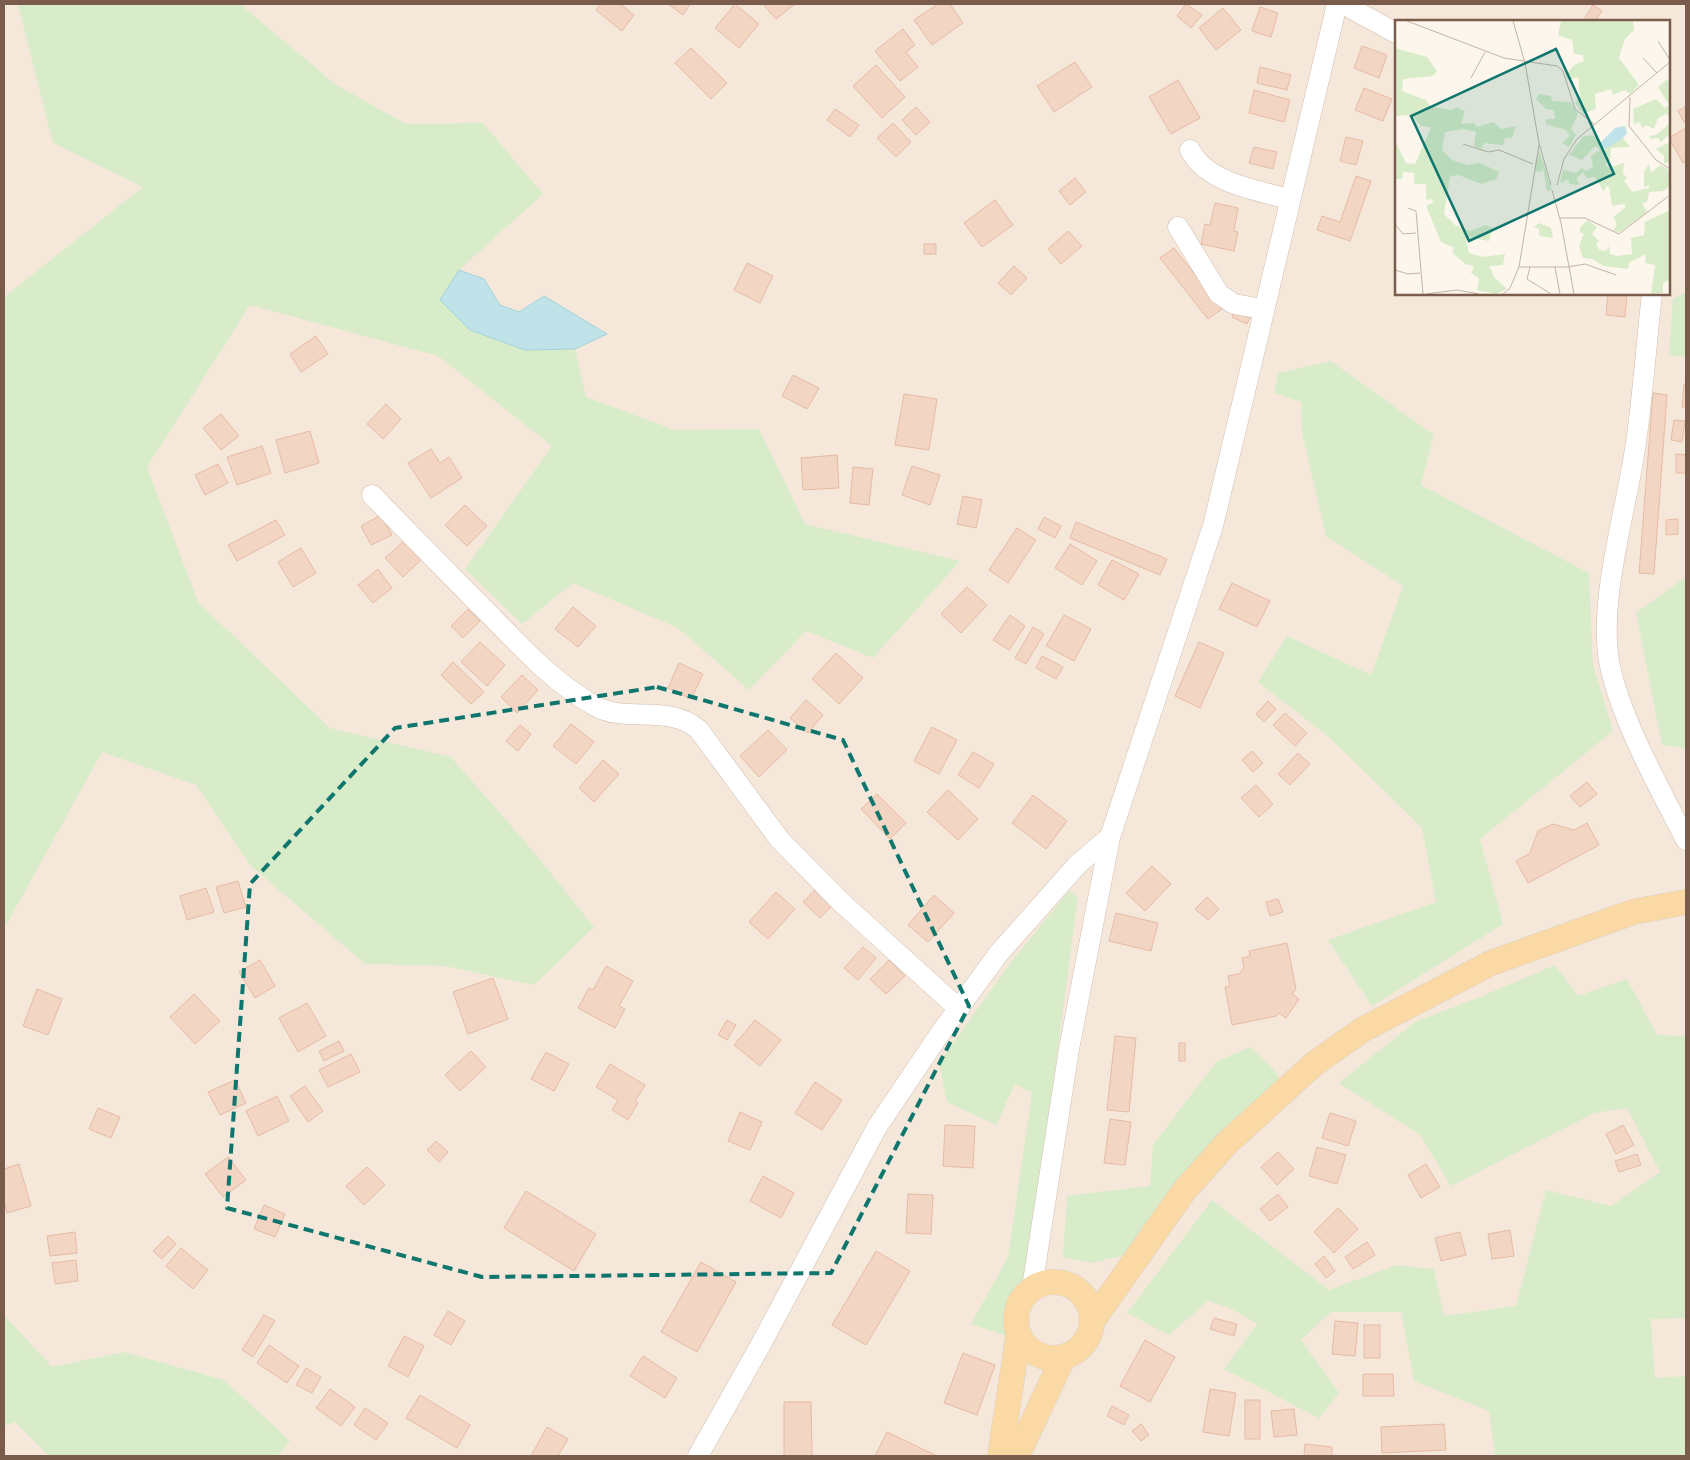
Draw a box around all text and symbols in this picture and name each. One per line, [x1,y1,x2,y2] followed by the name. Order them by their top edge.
[1395,20,1670,295] inset map

